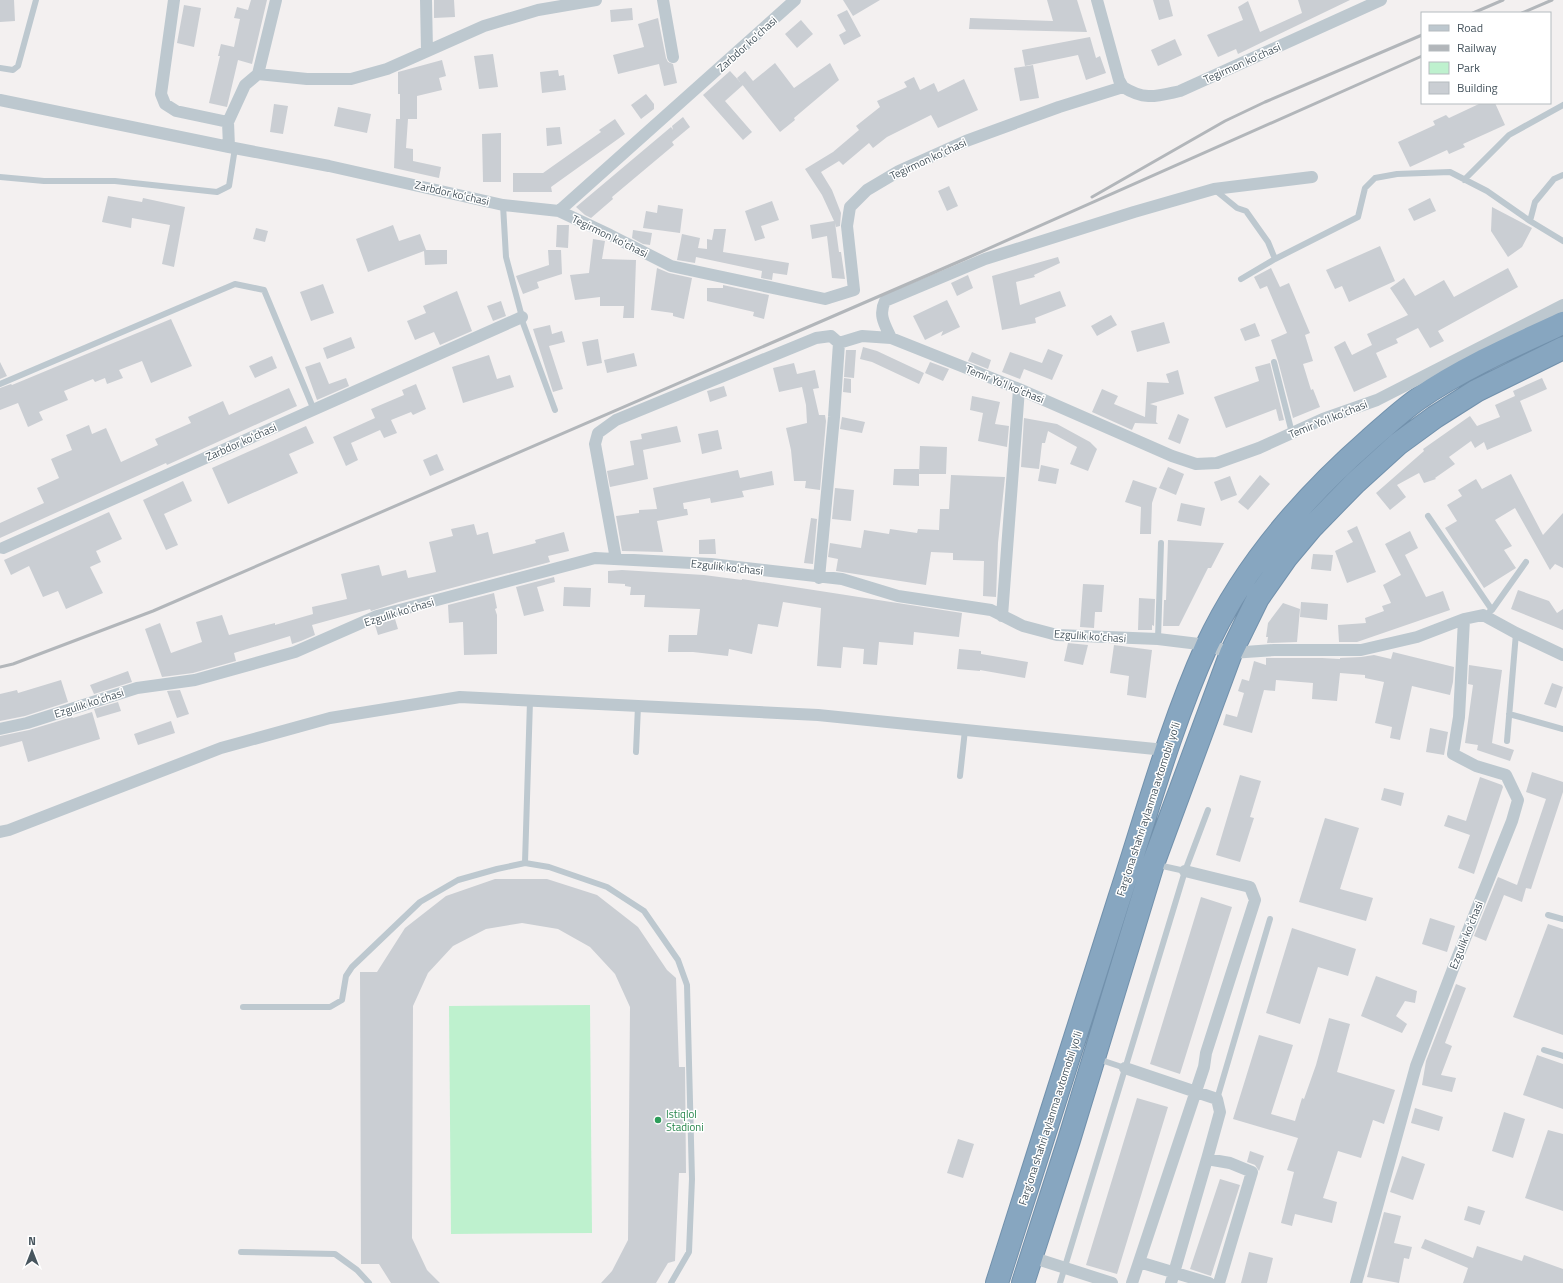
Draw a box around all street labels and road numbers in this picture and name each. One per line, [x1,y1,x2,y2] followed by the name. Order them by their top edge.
[713,13,781,75] street label: Zarbdor koʻchasi
[1201,39,1283,87] street label: Tegirmon koʻchasi
[887,134,969,184] street label: Tegirmon koʻchasi
[413,177,491,209] street label: Zarbdor koʻchasi
[569,211,651,261] street label: Tegirmon koʻchasi
[963,361,1047,407] street label: Temir Yoʻl koʻchasi
[1286,396,1370,442] street label: Temir Yoʻl koʻchasi
[203,419,279,465] street label: Zarbdor koʻchasi
[690,555,764,579] street label: Ezgulik koʻchasi
[362,594,436,630] street label: Ezgulik koʻchasi
[1053,625,1127,647] street label: Ezgulik koʻchasi
[52,684,126,722] street label: Ezgulik koʻchasi
[1112,720,1184,898] street label: Fargʻona shahri aylanma avtomobil yoʻli
[1445,898,1487,972] street label: Ezgulik koʻchasi
[1014,1029,1086,1207] street label: Fargʻona shahri aylanma avtomobil yoʻli

